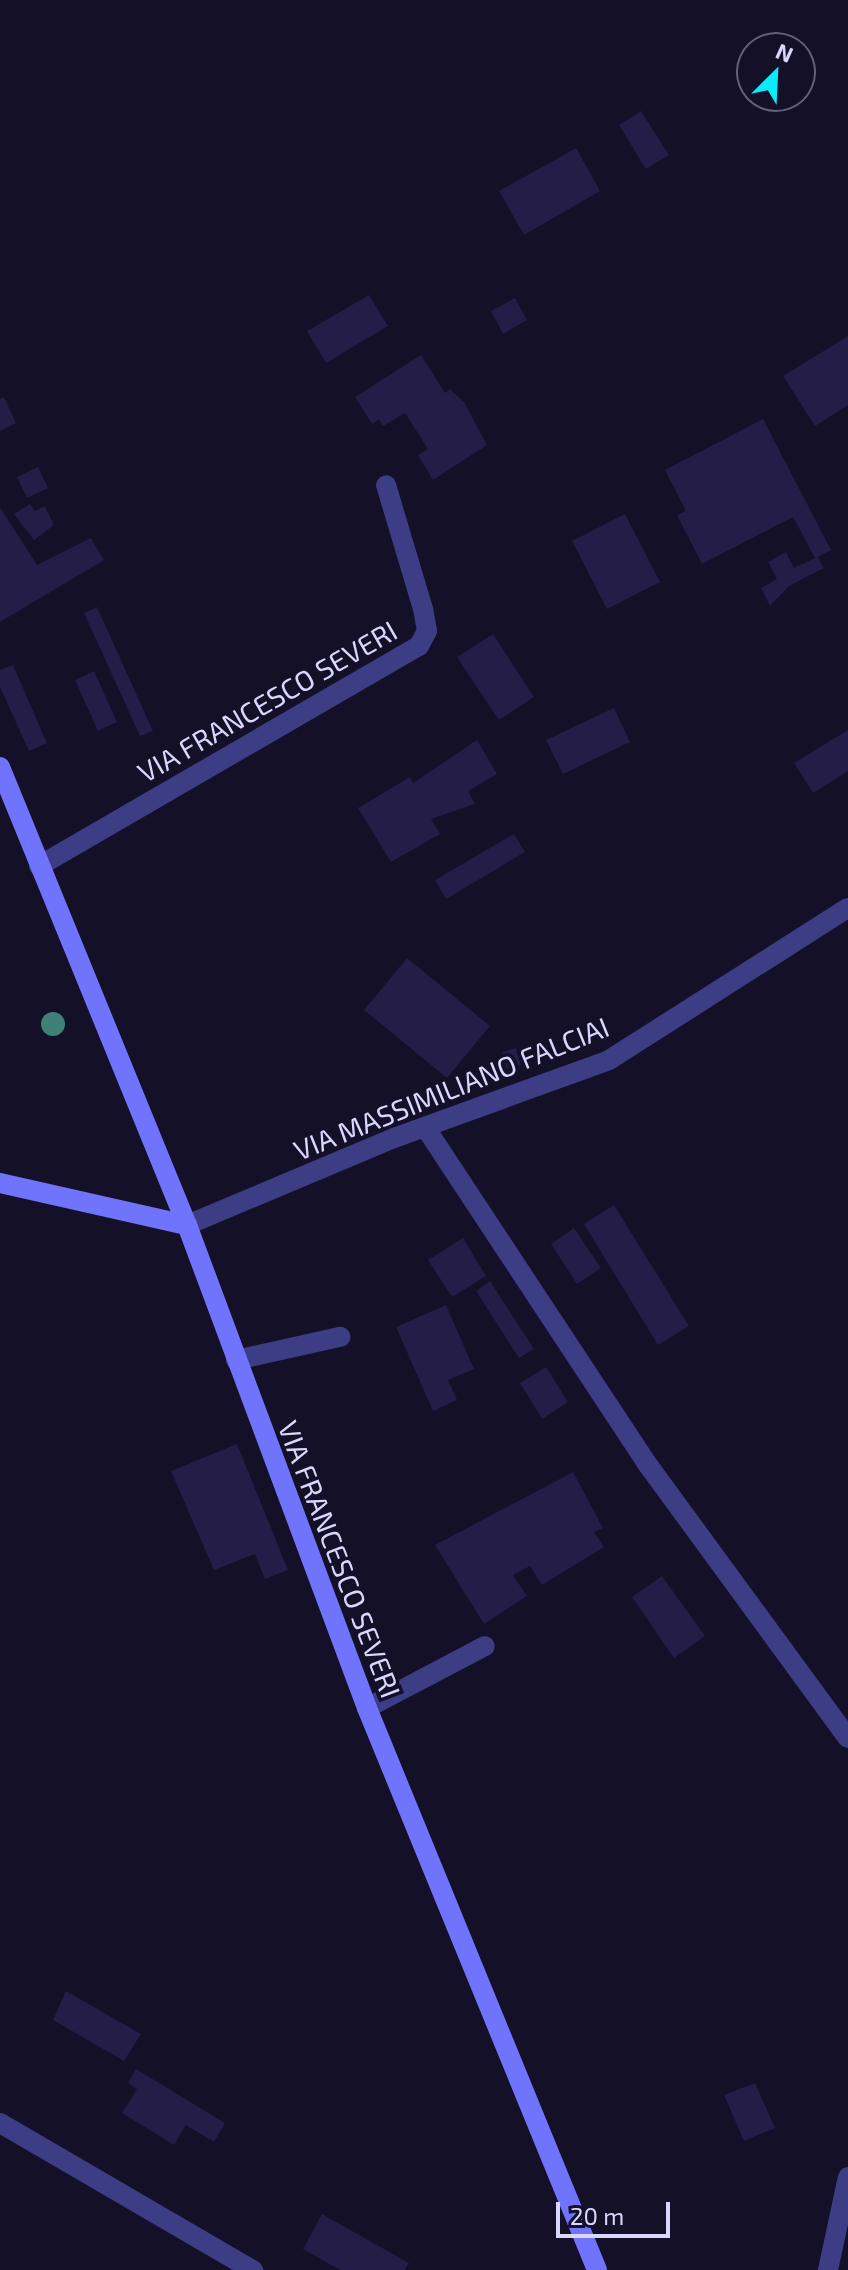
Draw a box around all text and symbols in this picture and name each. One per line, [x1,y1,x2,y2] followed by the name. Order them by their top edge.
[736,32,816,112] north arrow
[772,37,797,67] text: N
[131,613,403,789] street label: VIA FRANCESCO SEVERI
[288,1009,614,1167] street label: VIA MASSIMILIANO FALCIAI
[272,1416,408,1702] street label: VIA FRANCESCO SEVERI
[560,2186,674,2236] scale bar
[570,2201,624,2230] text: 20 m

